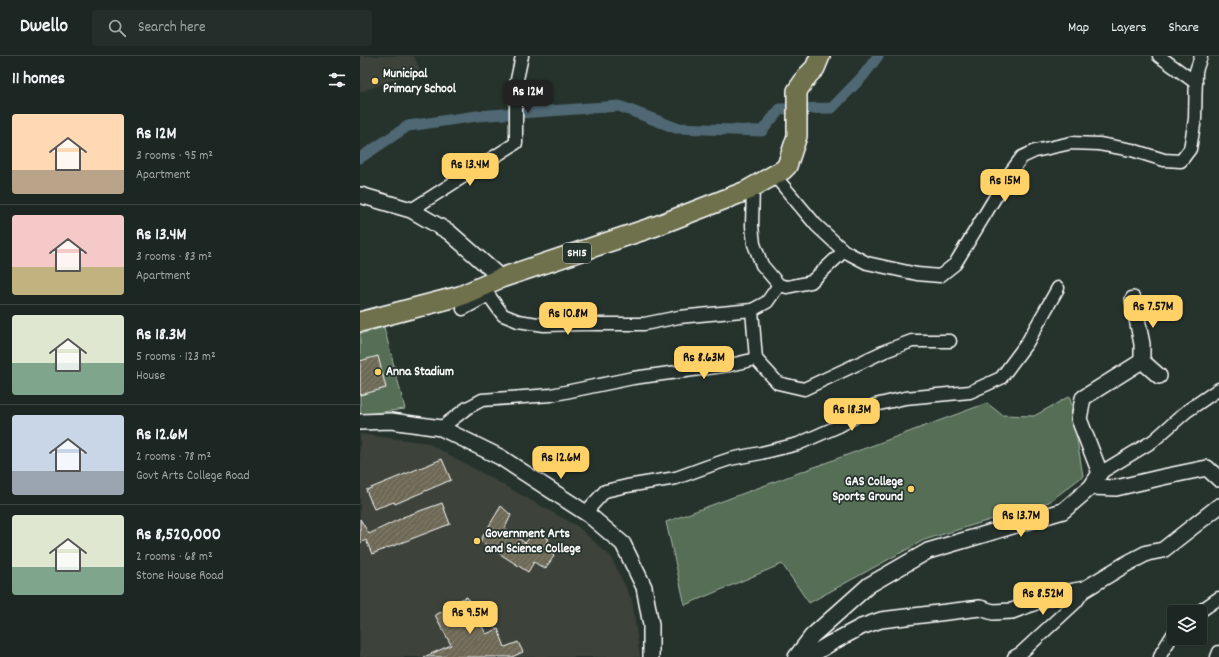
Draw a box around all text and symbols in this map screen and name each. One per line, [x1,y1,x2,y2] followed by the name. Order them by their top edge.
[92,10,372,46] search box
[20,14,68,41] text: Dwello
[106,17,128,39] icon: search
[138,17,206,39] text: Search here
[1068,18,1089,38] text: Map
[1111,18,1146,38] text: Layers
[1168,18,1199,38] text: Share
[383,65,457,99] place label: Municipal Primary School
[12,68,65,92] text: 11 homes
[326,69,348,91] icon: filters
[370,76,380,86] marker: Municipal Primary School
[495,80,561,114] pin: Rs 12M
[513,83,543,102] text: Rs 12M
[136,123,176,147] text: Rs 12M
[44,130,92,178] icon: home
[136,147,213,166] text: 3 rooms · 95 m²
[429,153,511,187] pin: Rs 13.4M
[451,156,489,175] text: Rs 13.4M
[136,166,190,185] text: Apartment
[972,169,1038,203] pin: Rs 15M
[989,172,1021,191] text: Rs 15M
[136,224,186,248] text: Rs 13.4M
[44,231,92,279] icon: home
[563,243,591,263] road number: SH15
[136,248,212,267] text: 3 rooms · 83 m²
[136,267,190,286] text: Apartment
[1112,295,1194,329] pin: Rs 7.57M
[1133,298,1173,317] text: Rs 7.57M
[527,302,609,336] pin: Rs 10.8M
[548,305,588,324] text: Rs 10.8M
[136,324,186,348] text: Rs 18.3M
[44,331,92,379] icon: home
[663,346,745,380] pin: Rs 8.63M
[136,348,216,367] text: 5 rooms · 123 m²
[683,349,725,368] text: Rs 8.63M
[386,363,454,382] place label: Anna Stadium
[136,367,165,386] text: House
[373,367,383,377] marker: Anna Stadium
[811,398,893,432] pin: Rs 18.3M
[833,401,871,420] text: Rs 18.3M
[136,424,188,448] text: Rs 12.6M
[44,431,92,479] icon: home
[520,446,602,480] pin: Rs 12.6M
[136,448,211,467] text: 2 rooms · 78 m²
[541,449,581,468] text: Rs 12.6M
[136,467,250,486] text: Govt Arts College Road
[833,473,903,507] place label: GAS College Sports Ground
[906,484,916,494] marker: GAS College Sports Ground
[980,504,1062,538] pin: Rs 13.7M
[1002,507,1040,526] text: Rs 13.7M
[136,524,221,548] text: Rs 8,520,000
[485,525,581,559] place label: Government Arts and Science College
[44,531,92,579] icon: home
[472,536,482,546] marker: Government Arts and Science College
[136,548,213,567] text: 2 rooms · 68 m²
[136,567,224,586] text: Stone House Road
[1002,582,1084,616] pin: Rs 8.52M
[1022,585,1064,604] text: Rs 8.52M
[433,601,507,635] pin: Rs 9.5M
[452,604,488,623] text: Rs 9.5M
[1167,605,1207,645] map controls
[1167,605,1207,645] button: layers

